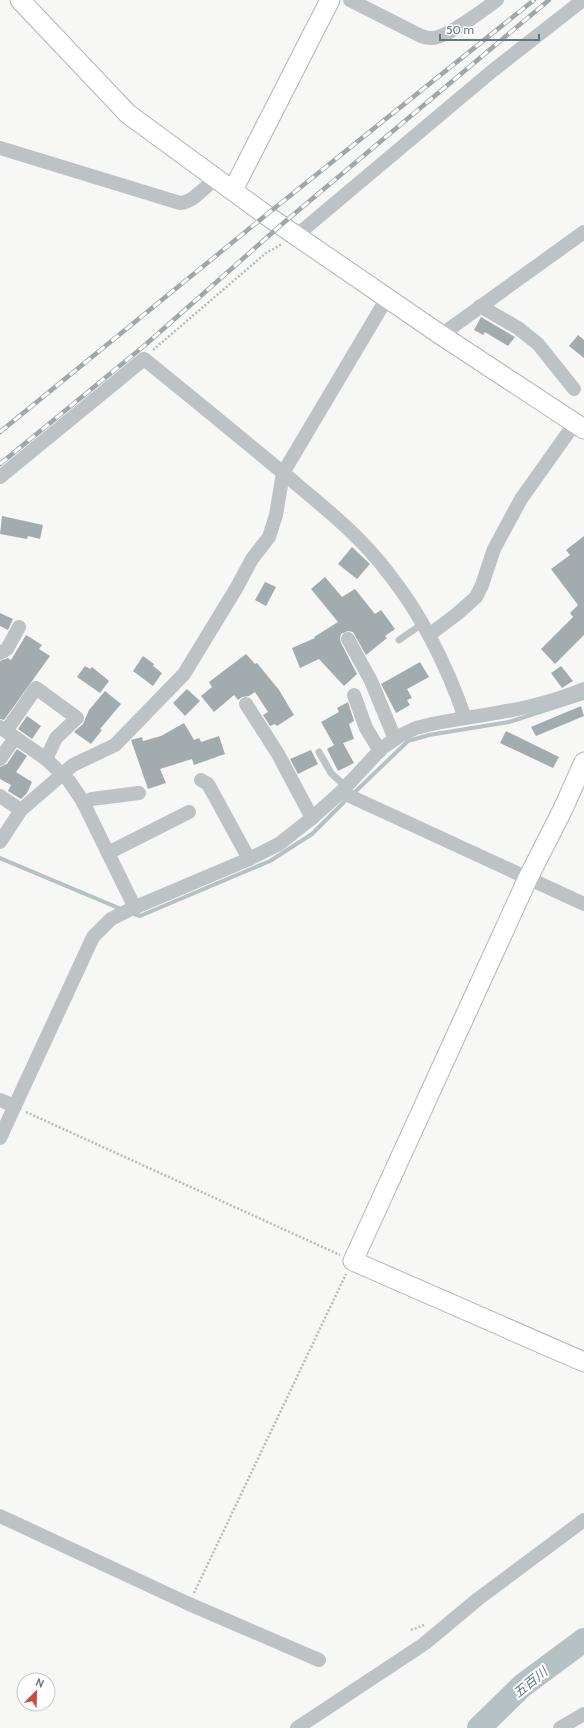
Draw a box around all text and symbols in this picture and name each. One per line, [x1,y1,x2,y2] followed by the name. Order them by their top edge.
[440,16,539,42] scale bar
[446,22,474,37] text: 50 m
[510,1662,552,1700] water label: 五百川
[16,1672,56,1712] north arrow
[34,1675,46,1691] text: N

